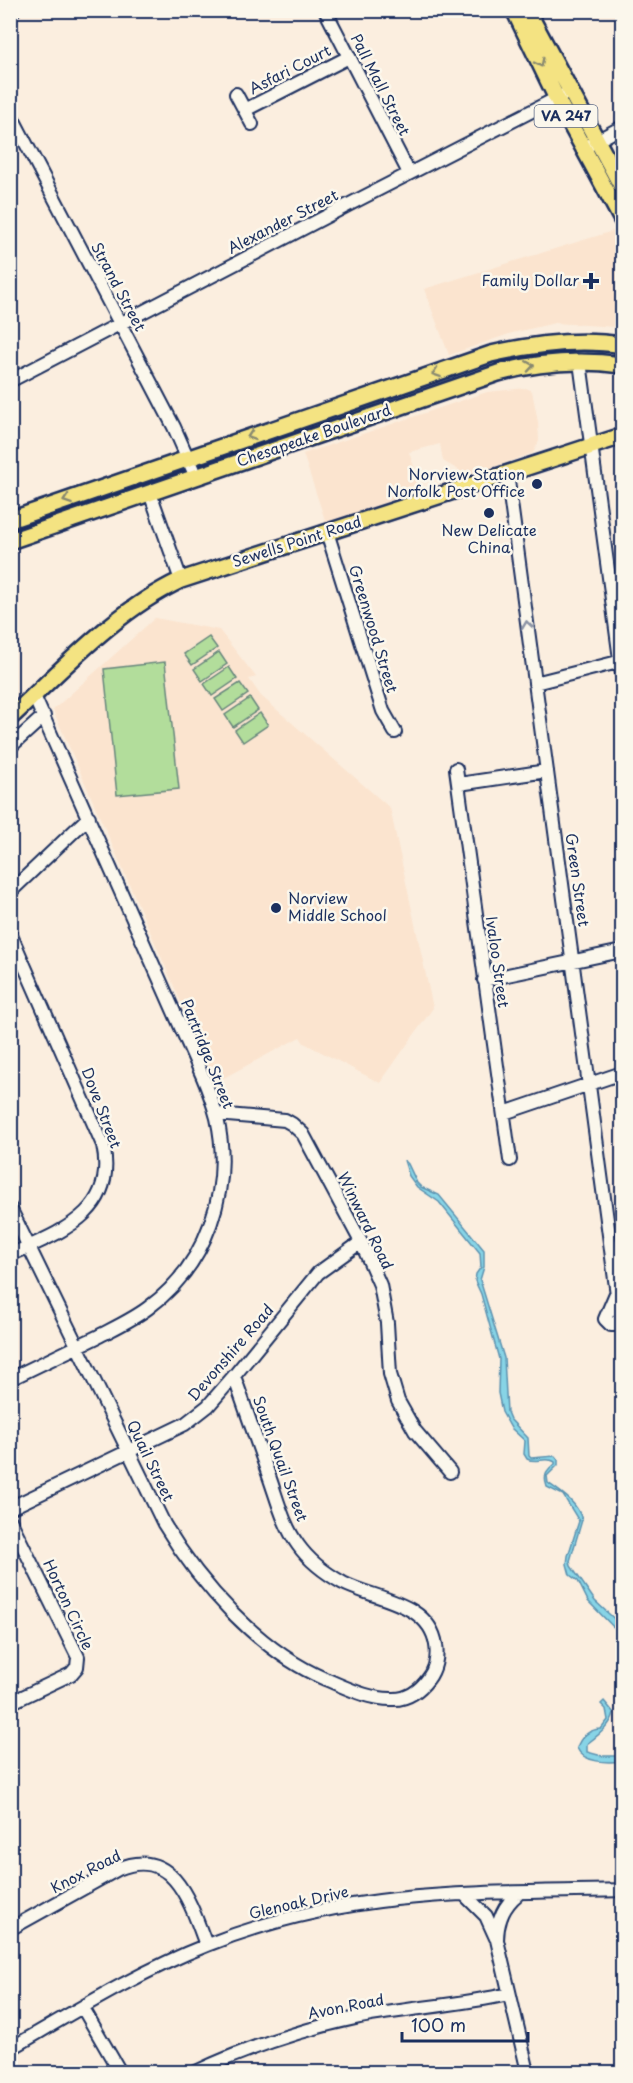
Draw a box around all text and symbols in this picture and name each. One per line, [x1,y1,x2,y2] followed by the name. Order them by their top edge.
[346,29,417,139] street label: Pall Mall Street
[244,38,334,99] street label: Asfari Court
[532,57,544,68] one-way arrow
[534,105,598,127] road number: VA 247
[223,183,342,259] street label: Alexander Street
[86,238,152,335] street label: Strand Street
[482,268,579,291] place label: Family Dollar
[584,274,598,288] marker: Family Dollar
[525,360,535,373] one-way arrow
[431,365,442,378] one-way arrow
[233,397,394,472] street label: Chesapeake Boulevard
[246,429,257,442] one-way arrow
[387,462,525,502] place label: Norview Station Norfolk Post Office
[530,477,544,491] marker: Norview Station Norfolk Post Office
[62,493,73,506] one-way arrow
[482,506,496,520] marker: New Delicate China
[229,509,364,572] street label: Sewells Point Road
[441,518,537,558] place label: New Delicate China
[344,562,405,695] street label: Greenwood Street
[522,620,534,629] one-way arrow
[561,832,596,928] street label: Green Street
[288,886,387,926] place label: Norview Middle School
[269,901,283,915] marker: Norview Middle School
[481,915,516,1009] street label: Ivaloo Street
[176,995,241,1112] street label: Partridge Street
[76,1064,128,1151] street label: Dove Street
[333,1168,400,1273] street label: Winward Road
[181,1299,278,1405] street label: Devonshire Road
[248,1392,315,1525] street label: South Quail Street
[122,1416,181,1505] street label: Quail Street
[38,1555,100,1654] street label: Horton Circle
[46,1843,124,1898] street label: Knox Road
[247,1879,351,1924] street label: Glenoak Drive
[306,1987,386,2024] street label: Avon Road
[402,2005,528,2043] scale bar
[411,2011,466,2038] text: 100 m

